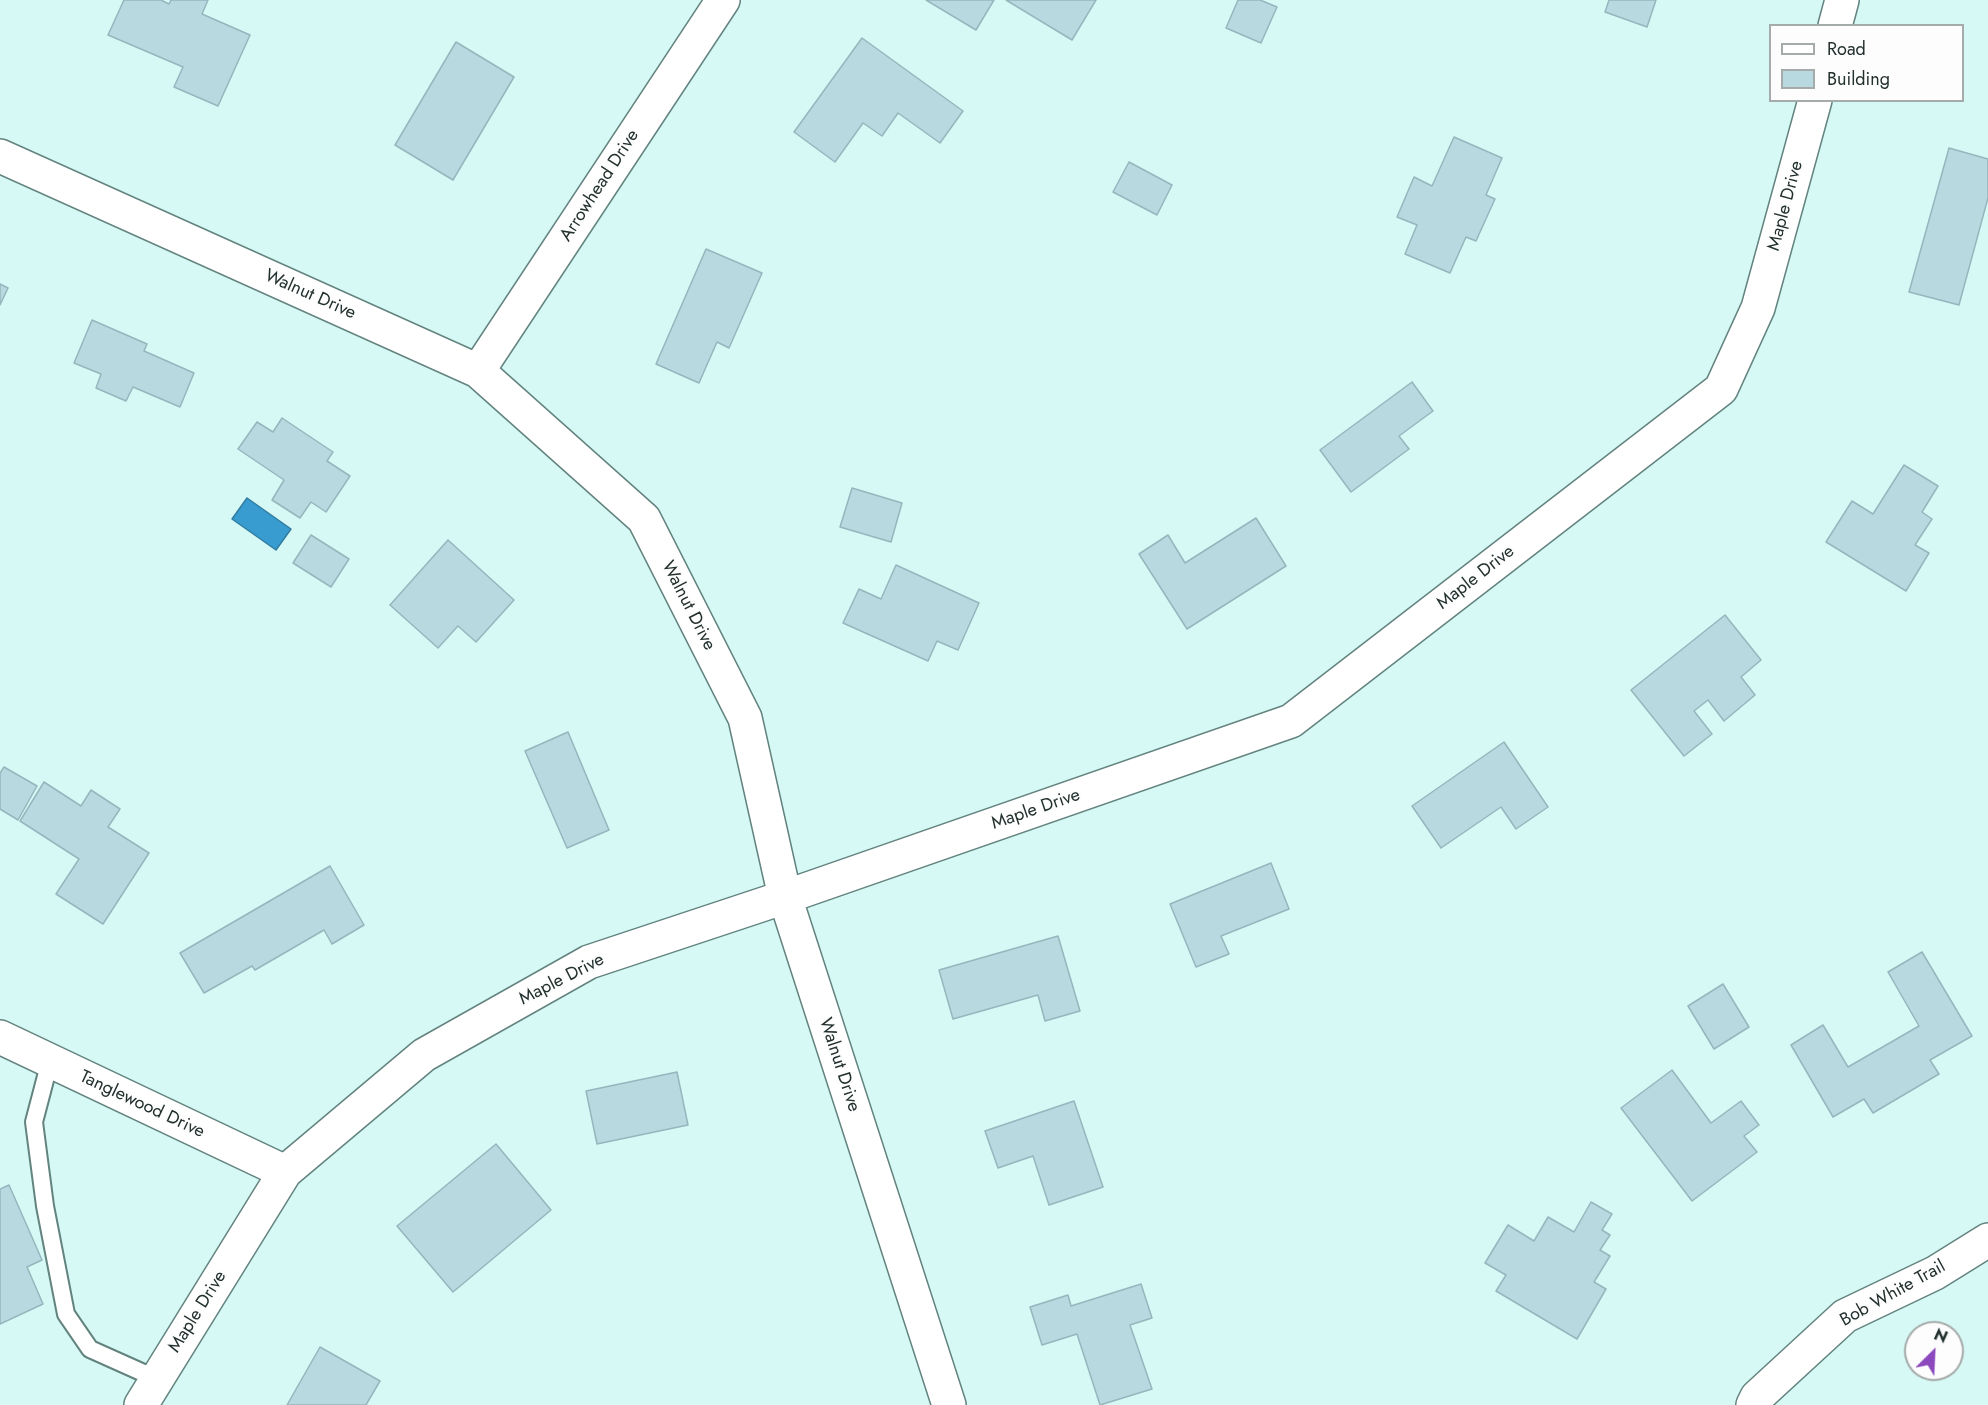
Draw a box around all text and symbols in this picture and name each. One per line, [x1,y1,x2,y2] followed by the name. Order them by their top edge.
[1769,24,1964,102] legend
[1827,36,1866,62] text: Road
[1827,66,1890,92] text: Building
[556,126,644,246] street label: Arrowhead Drive
[1764,159,1808,253] street label: Maple Drive
[261,265,359,325] street label: Walnut Drive
[1433,541,1519,615] street label: Maple Drive
[656,558,720,654] street label: Walnut Drive
[989,785,1083,835] street label: Maple Drive
[516,949,608,1011] street label: Maple Drive
[814,1015,864,1115] street label: Walnut Drive
[76,1067,208,1143] street label: Tanglewood Drive
[1837,1256,1949,1332] street label: Bob White Trail
[164,1267,232,1357] street label: Maple Drive
[1904,1321,1964,1381] north arrow
[1930,1323,1951,1349] text: N

